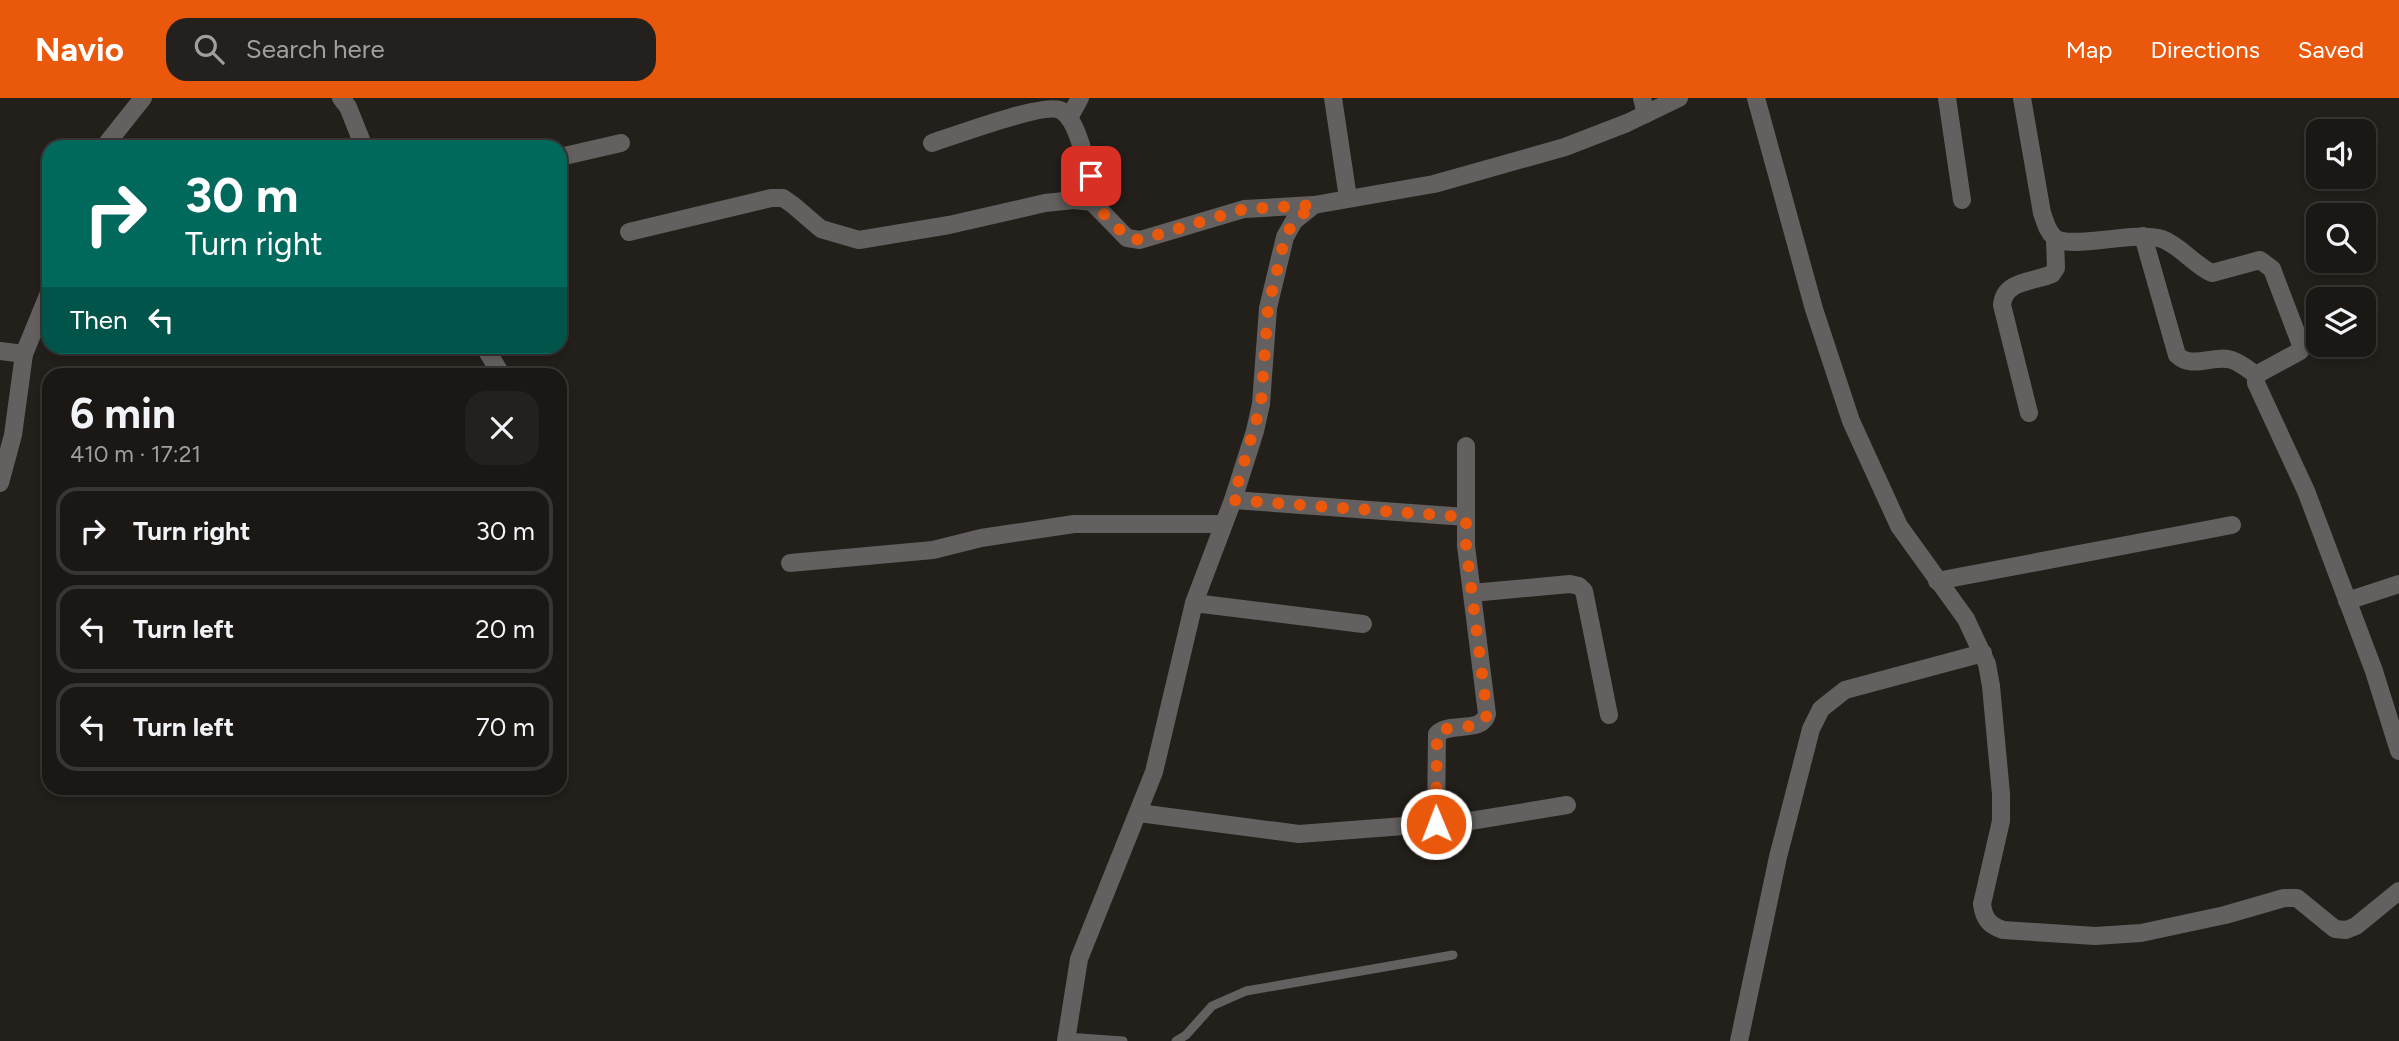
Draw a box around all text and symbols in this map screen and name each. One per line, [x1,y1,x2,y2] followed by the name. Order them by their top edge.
[166,18,656,81] search box
[35,30,124,69] text: Navio
[190,30,228,68] icon: search
[246,33,385,65] text: Search here
[2066,35,2112,64] text: Map
[2150,35,2260,64] text: Directions
[2298,35,2364,64] text: Saved
[2306,119,2376,357] map controls
[2306,119,2376,189] button: sound
[1061,146,1121,206] pin
[1072,157,1110,195] icon: arrive
[185,165,298,224] text: 30 m
[70,168,161,259] icon: right
[2306,203,2376,273] button: search
[185,225,323,263] text: Turn right
[2306,287,2376,357] button: layers
[142,301,180,339] icon: left
[70,304,128,336] text: Then
[70,388,176,439] text: 6 min
[465,391,539,465] button: close
[70,440,201,468] text: 410 m · 17:21
[74,512,112,550] icon: right
[133,515,250,547] text: Turn right
[476,515,535,547] text: 30 m
[74,610,112,648] icon: left
[133,613,234,645] text: Turn left
[475,613,535,645] text: 20 m
[74,708,112,746] icon: left
[133,711,234,743] text: Turn left
[476,711,535,743] text: 70 m
[1399,787,1473,861] position arrow

